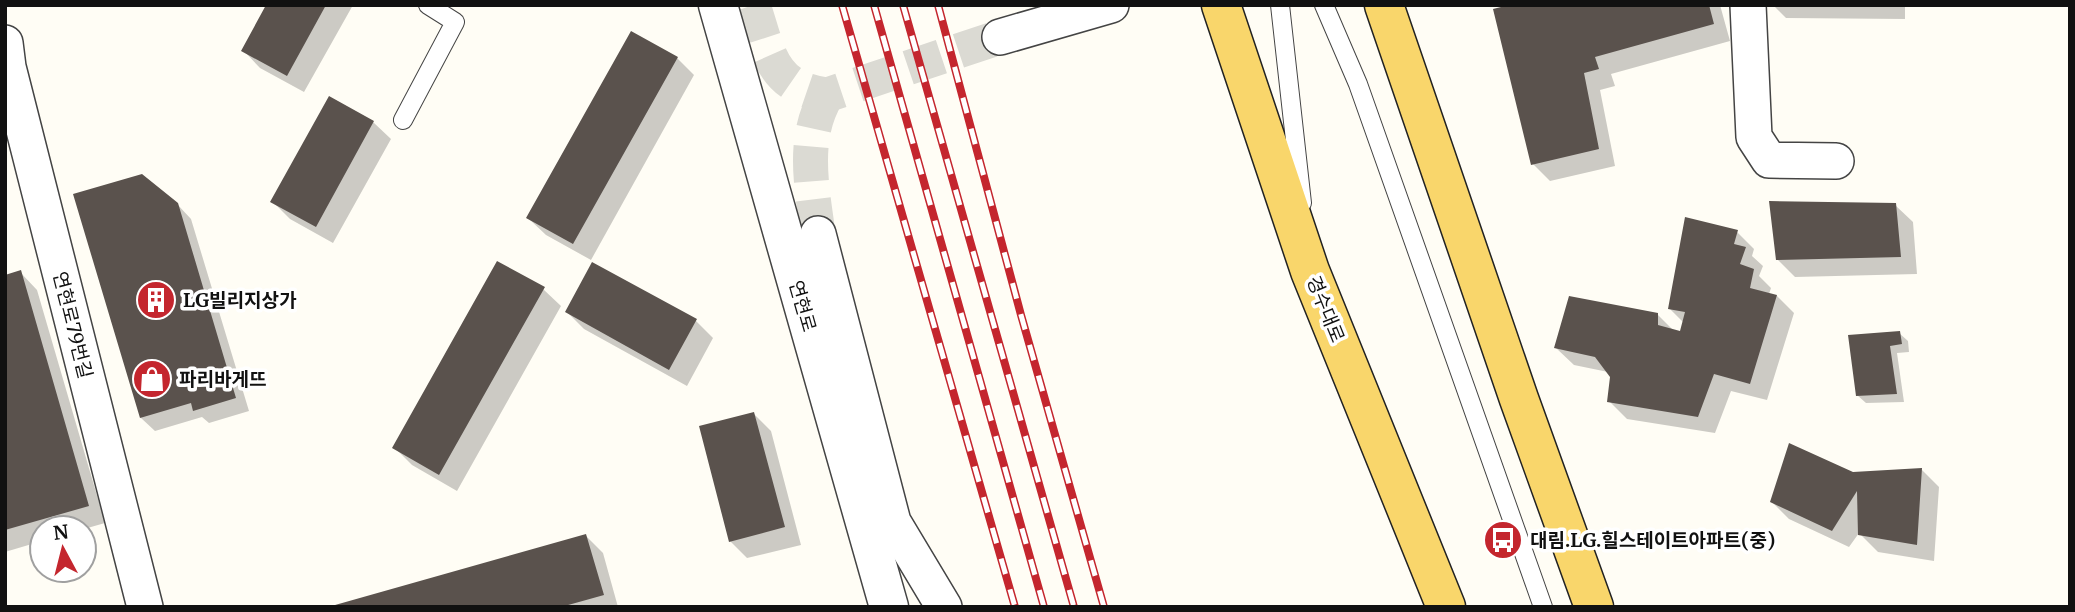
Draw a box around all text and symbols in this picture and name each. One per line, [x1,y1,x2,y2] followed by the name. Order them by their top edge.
[48,269,98,381] street label: 연현로79번길
[1302,272,1350,346] street label: 경수대로
[784,277,822,335] street label: 연현로
[135,279,177,321] building icon: LG빌리지상가
[183,288,297,312] place label: LG빌리지상가
[131,358,173,400] shop icon: 파리바게뜨
[179,367,266,391] place label: 파리바게뜨
[28,514,98,584] north arrow
[52,519,70,545] text: N
[1482,519,1524,561] bus stop icon: 대림.LG.힐스테이트아파트(중)
[1530,528,1775,552] place label: 대림.LG.힐스테이트아파트(중)

